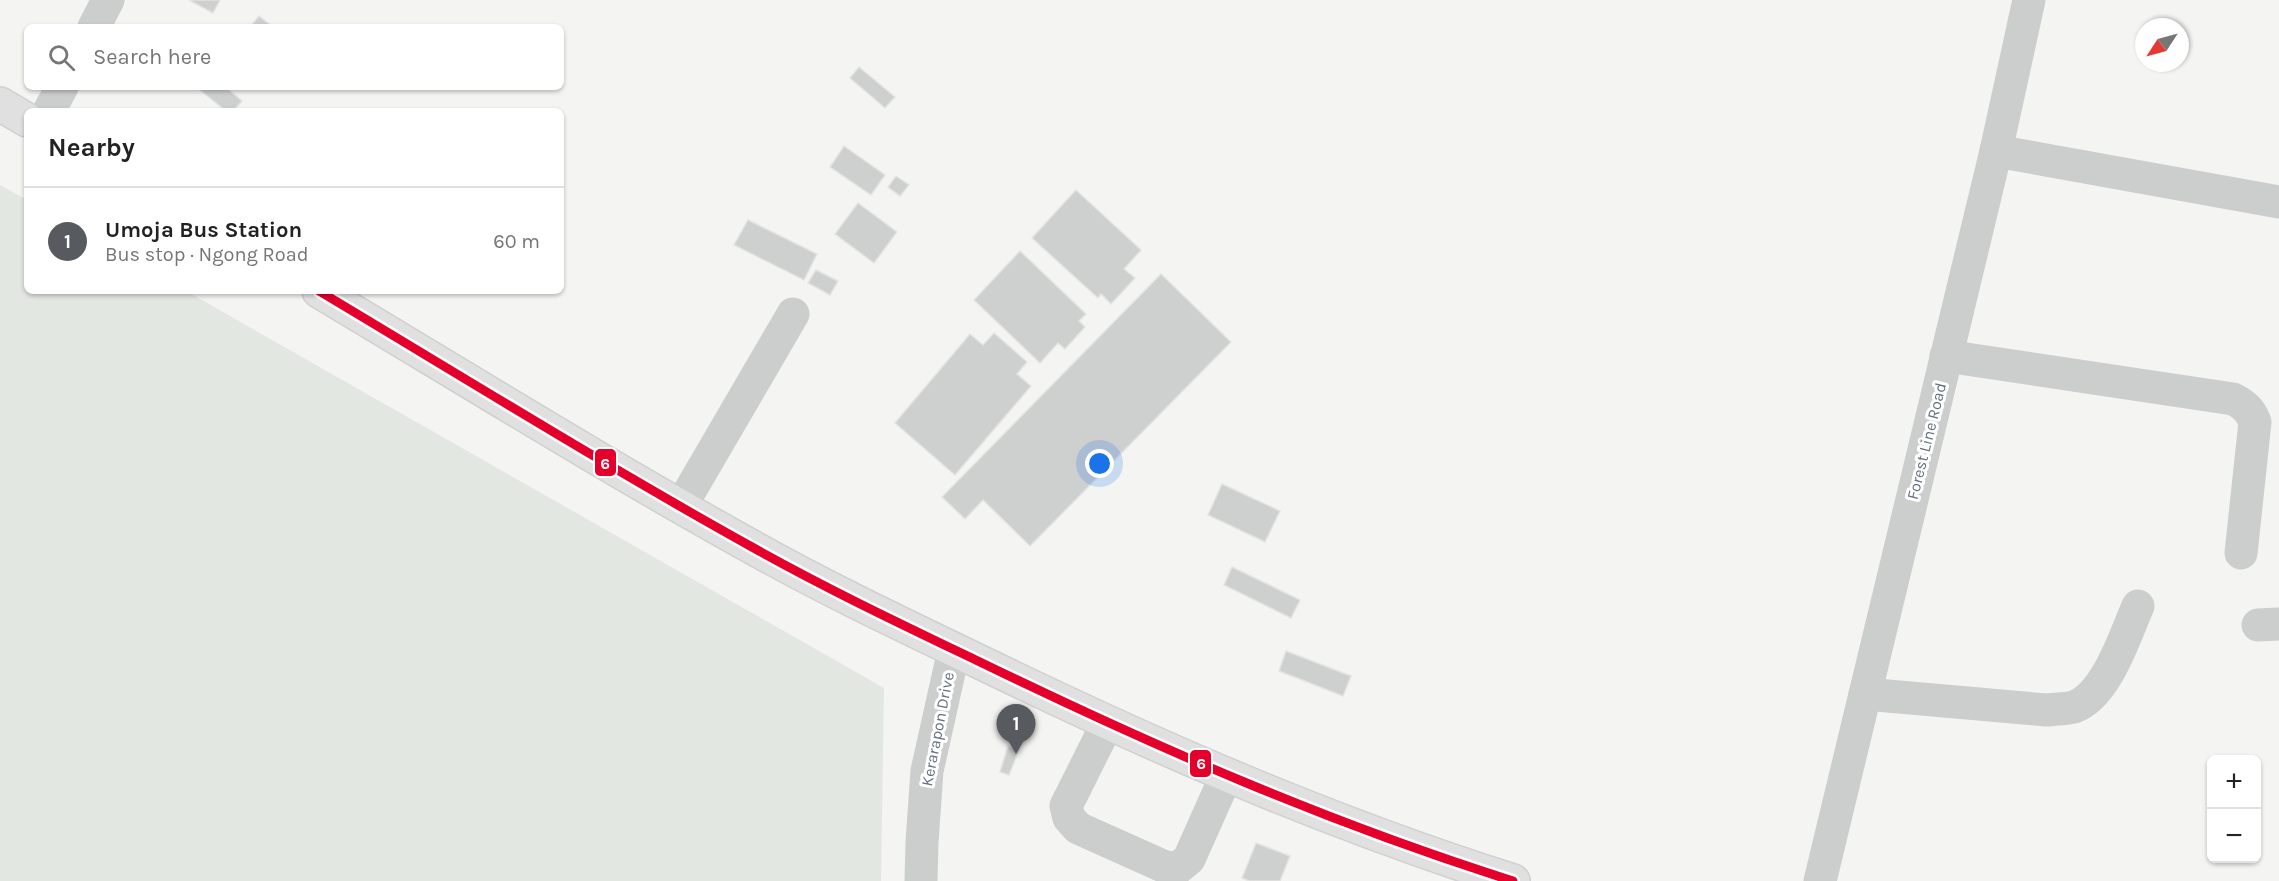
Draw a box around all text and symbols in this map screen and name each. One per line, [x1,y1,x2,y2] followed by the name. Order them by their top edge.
[2135,18,2189,72] north arrow
[24,24,564,90] search box
[45,41,78,74] icon: search
[93,44,211,70] text: Search here
[48,132,135,163] text: Nearby
[105,217,302,243] text: Umoja Bus Station
[64,230,71,253] text: 1
[493,230,540,253] text: 60 m
[105,243,309,266] text: Bus stop · Ngong Road
[1903,381,1950,501] street label: Forest Line Road
[594,448,617,477] line badge: 6
[1085,449,1114,478] your location
[600,454,610,473] text: 6
[917,670,958,788] street label: Kerarapon Drive
[996,704,1036,754] pin: 1
[1189,749,1212,778] line badge: 6
[1196,754,1206,773] text: 6
[2207,755,2261,863] map controls
[2207,755,2261,809] button: +
[2207,809,2261,863] button: −

